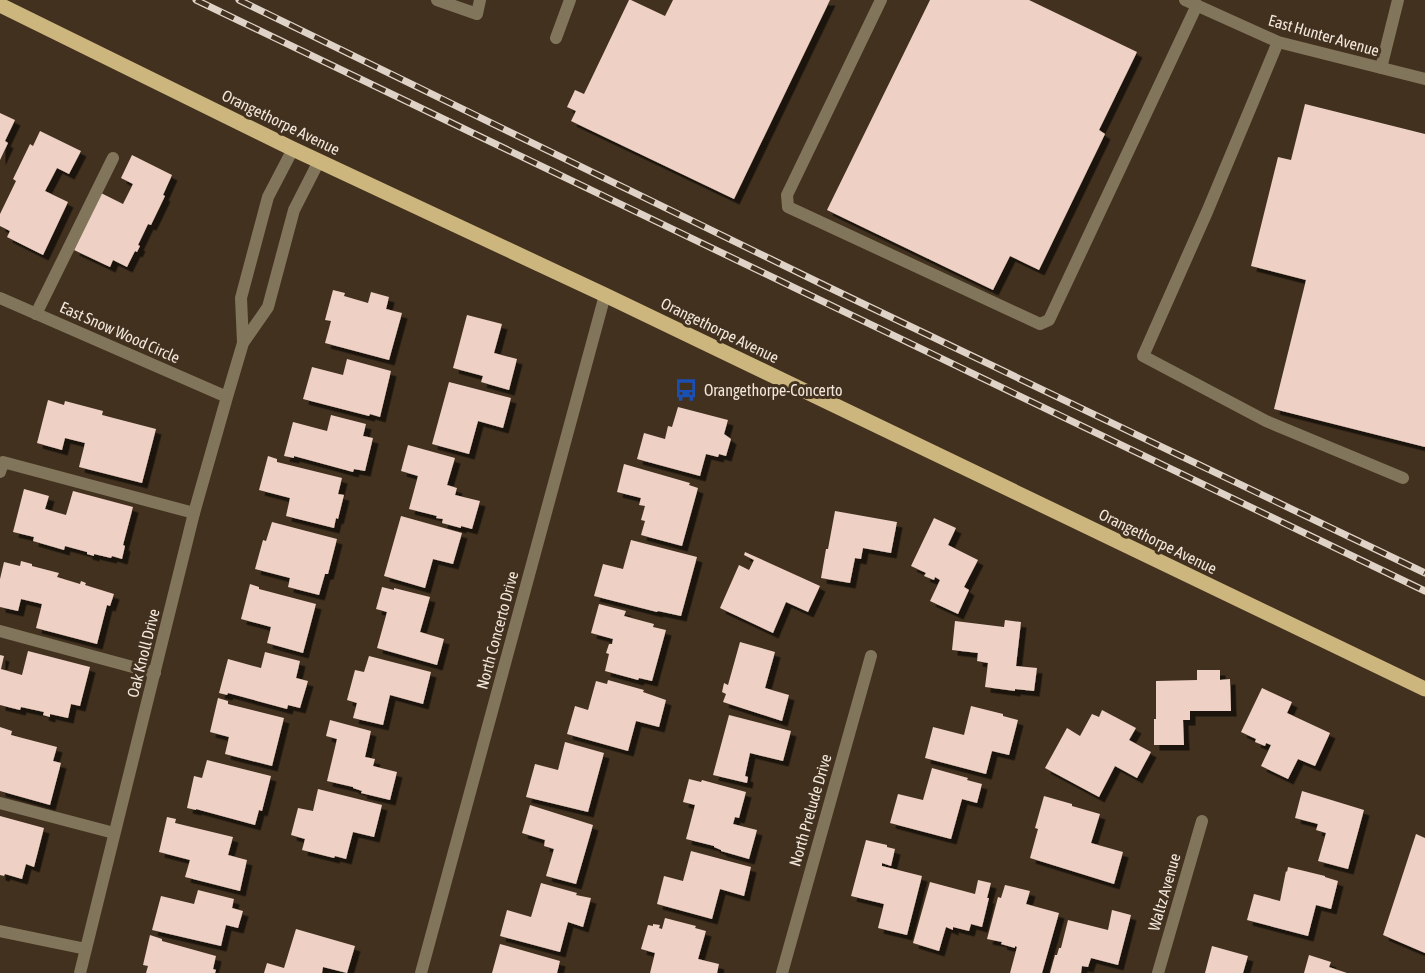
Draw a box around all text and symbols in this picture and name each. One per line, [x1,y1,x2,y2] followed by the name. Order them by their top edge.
[1267,11,1381,59] street label: East Hunter Avenue
[219,86,343,159] street label: Orangethorpe Avenue
[658,294,782,367] street label: Orangethorpe Avenue
[57,298,183,366] street label: East Snow Wood Circle
[673,377,699,403] bus stop icon: Orangethorpe-Concerto
[704,381,842,400] place label: Orangethorpe-Concerto
[1096,505,1220,578] street label: Orangethorpe Avenue
[473,569,521,691] street label: North Concerto Drive
[123,607,163,699] street label: Oak Knoll Drive
[785,752,835,868] street label: North Prelude Drive
[1144,851,1184,933] street label: Waltz Avenue

